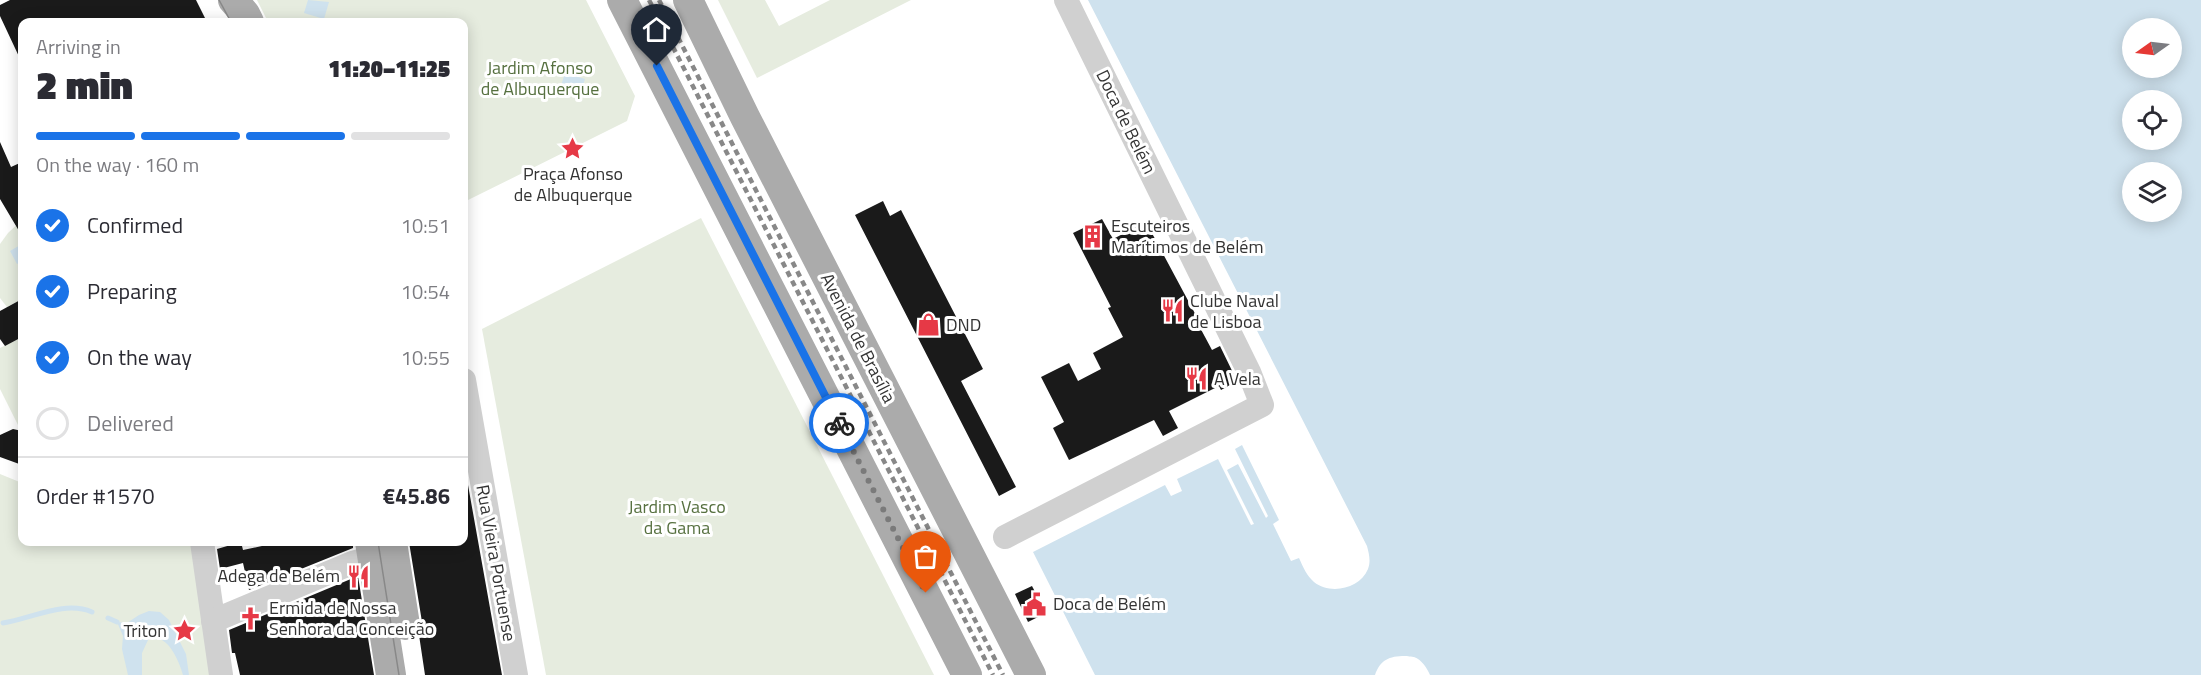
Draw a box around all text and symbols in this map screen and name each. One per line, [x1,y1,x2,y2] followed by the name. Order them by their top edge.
[631,4,682,66] pin
[640,13,673,46] icon: home
[2122,18,2182,78] north arrow
[2122,18,2182,222] map controls
[36,31,121,62] text: Arriving in
[328,52,450,86] text: 11:20–11:25
[481,54,599,102] park label: Jardim Afonso de Albuquerque
[36,55,133,114] text: 2 min
[1090,65,1163,178] street label: Doca de Belém
[2122,90,2182,150] button: locate
[560,135,586,161] place icon: Praça Afonso de Albuquerque
[36,149,199,180] text: On the way · 160 m
[514,160,632,208] place label: Praça Afonso de Albuquerque
[2122,162,2182,222] button: layers
[87,208,183,242] text: Confirmed
[36,209,69,242] icon: check
[401,210,450,241] text: 10:51
[1111,212,1264,260] place label: Escuteiros Marítimos de Belém
[1080,223,1106,249] building icon: Escuteiros Marítimos de Belém
[814,268,903,407] street label: Avenida de Brasília
[87,274,177,308] text: Preparing
[36,275,69,308] icon: check
[401,276,450,307] text: 10:54
[1190,287,1279,335] place label: Clube Naval de Lisboa
[1159,298,1185,324] restaurant icon: Clube Naval de Lisboa
[946,311,981,338] place label: DND
[915,312,941,338] shop icon: DND
[87,340,192,374] text: On the way
[36,341,69,374] icon: check
[401,342,450,373] text: 10:55
[1214,365,1261,392] place label: A Vela
[1183,366,1209,392] restaurant icon: A Vela
[809,393,869,453] courier
[87,406,174,440] text: Delivered
[823,407,856,440] icon: bike
[36,479,155,513] text: Order #1570
[383,479,450,513] text: €45.86
[469,482,524,643] street label: Rua Vieira Portuense
[628,493,726,541] park label: Jardim Vasco da Gama
[900,531,951,593] pin
[909,540,942,573] icon: bag
[217,562,340,589] place label: Adega de Belém
[345,563,371,589] restaurant icon: Adega de Belém
[1053,590,1166,617] place label: Doca de Belém
[1022,591,1048,617] public building icon: Doca de Belém
[269,594,434,642] place label: Ermida de Nossa Senhora da Conceição
[238,605,264,631] church icon: Ermida de Nossa Senhora da Conceição
[123,617,167,644] place label: Triton
[172,618,198,644] place icon: Triton

